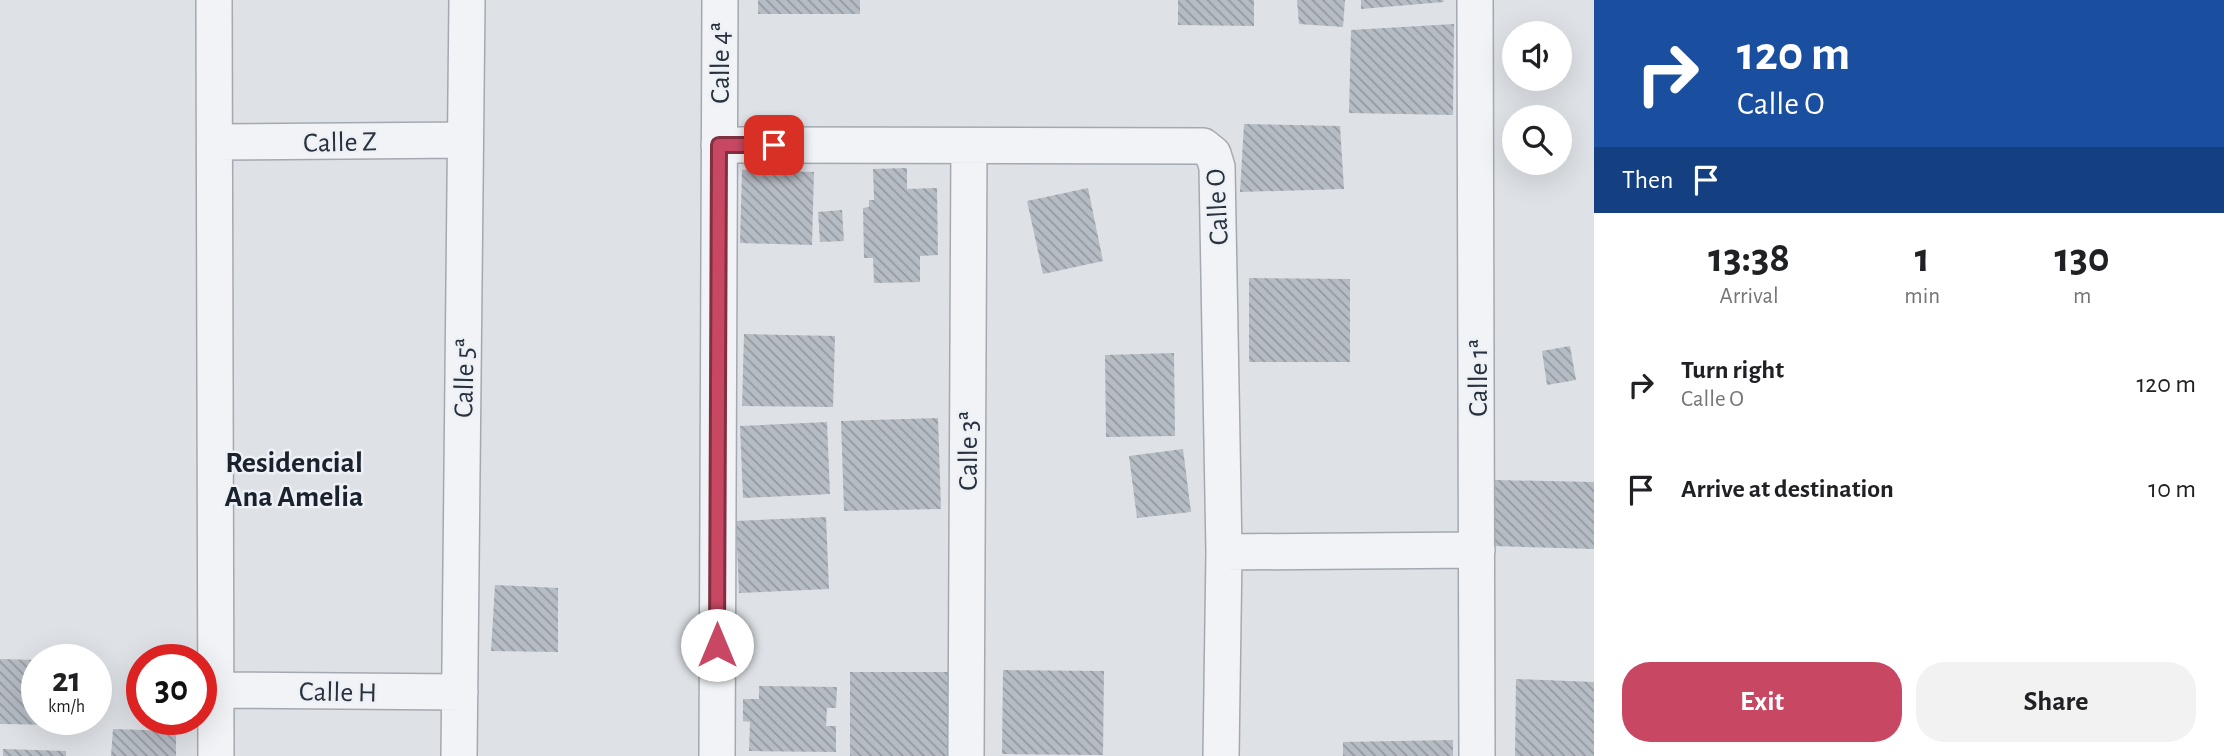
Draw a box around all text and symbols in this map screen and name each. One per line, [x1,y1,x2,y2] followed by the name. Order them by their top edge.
[1502,21,1572,175] map controls
[1502,21,1572,91] button: sound
[707,22,735,104] street label: Calle 4ª
[1622,28,1713,119] icon: right
[1737,30,1850,79] text: 120 m
[1737,88,1825,120] text: Calle O
[1502,105,1572,175] button: search
[744,115,804,175] pin
[755,126,793,164] icon: arrive
[303,128,377,158] street label: Calle Z
[1687,161,1725,199] icon: arrive
[1622,167,1673,193] text: Then
[1202,168,1234,246] street label: Calle O
[1708,237,1790,279] text: 13:38
[1915,237,1930,279] text: 1
[2055,237,2110,279] text: 130
[1720,285,1779,308] text: Arrival
[1904,285,1940,308] text: min
[2073,285,2091,308] text: m
[450,338,480,418] street label: Calle 5ª
[1465,339,1493,417] street label: Calle 1ª
[1681,357,1784,383] text: Turn right
[1622,366,1660,404] icon: right
[2136,371,2196,397] text: 120 m
[1681,388,1744,411] text: Calle O
[955,411,983,491] street label: Calle 3ª
[225,448,363,512] district label: Residencial Ana Amelia
[1622,471,1660,509] icon: arrive
[1681,476,1894,502] text: Arrive at destination
[2148,476,2196,502] text: 10 m
[680,608,754,682] position arrow
[126,644,217,735] speed limit sign: 30
[1622,662,1902,742] button: Exit
[1916,662,2196,742] button: Share
[52,663,81,698] text: 21
[299,678,377,708] street label: Calle H
[48,698,85,716] text: km/h

